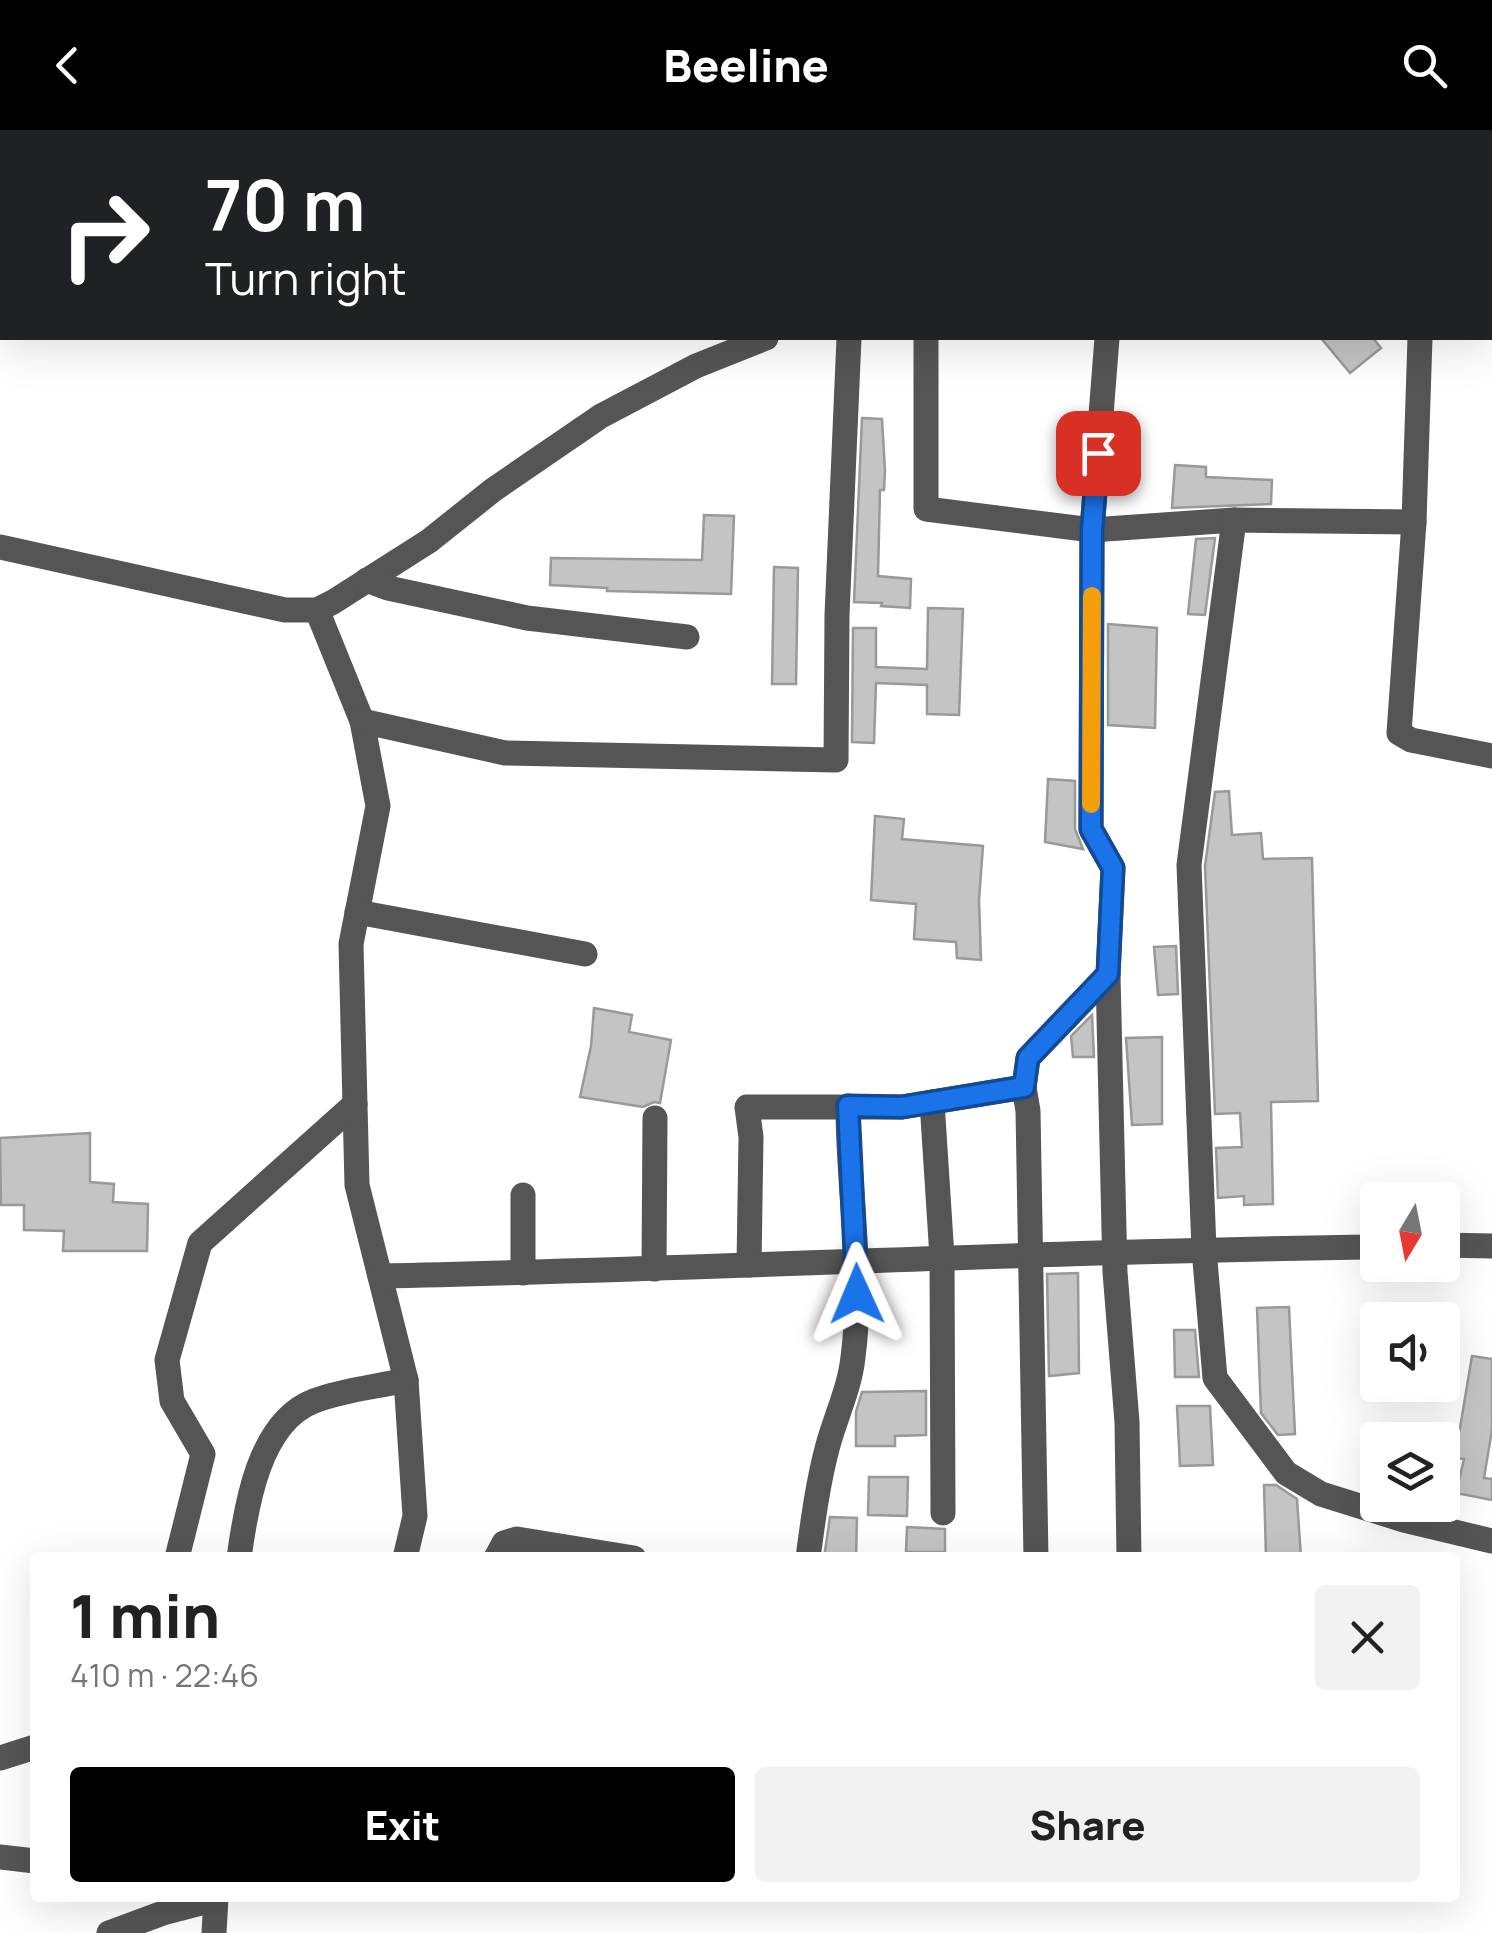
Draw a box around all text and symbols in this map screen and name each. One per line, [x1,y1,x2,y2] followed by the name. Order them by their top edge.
[663,34,829,96] text: Beeline
[40,38,95,93] icon: back
[1397,38,1452,93] icon: search
[205,156,365,252] text: 70 m
[40,170,170,300] icon: right
[205,247,406,309] text: Turn right
[1056,411,1141,496] pin
[1071,426,1126,481] icon: arrive
[1360,1182,1460,1282] north arrow
[1360,1182,1460,1522] map controls
[805,1242,909,1346] position arrow
[1360,1302,1460,1402] button: sound
[1360,1422,1460,1522] button: layers
[70,1574,220,1656] text: 1 min
[1315,1585,1420,1690] button: close
[70,1653,259,1697] text: 410 m · 22:46
[70,1767,735,1882] button: Exit
[755,1767,1420,1882] button: Share

